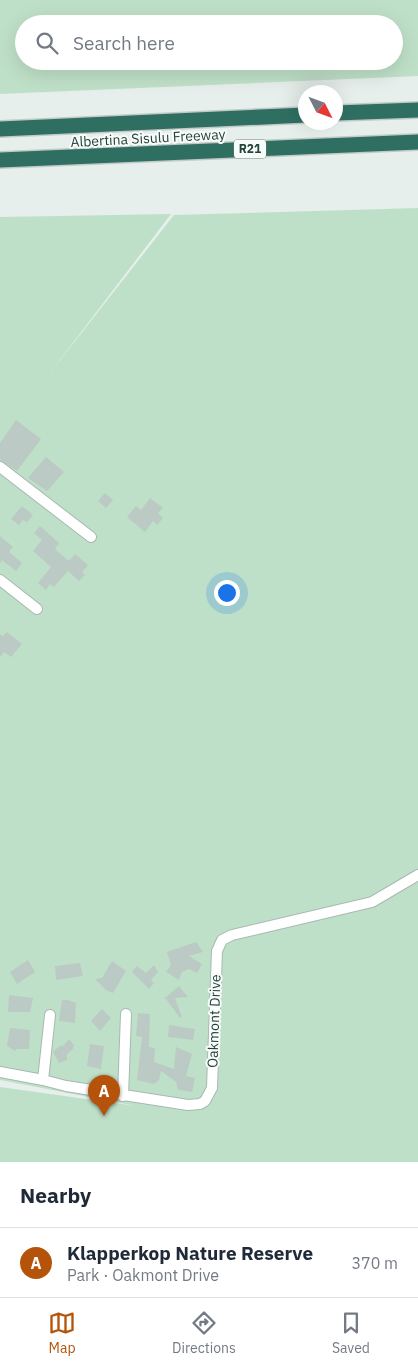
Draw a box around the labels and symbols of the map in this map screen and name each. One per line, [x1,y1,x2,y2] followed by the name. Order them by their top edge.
[298,85,343,130] north arrow
[70,125,226,151] street label: Albertina Sisulu Freeway
[234,140,266,158] road number: R21
[214,580,240,606] your location
[203,974,225,1068] street label: Oakmont Drive
[88,1075,120,1116] pin: A

